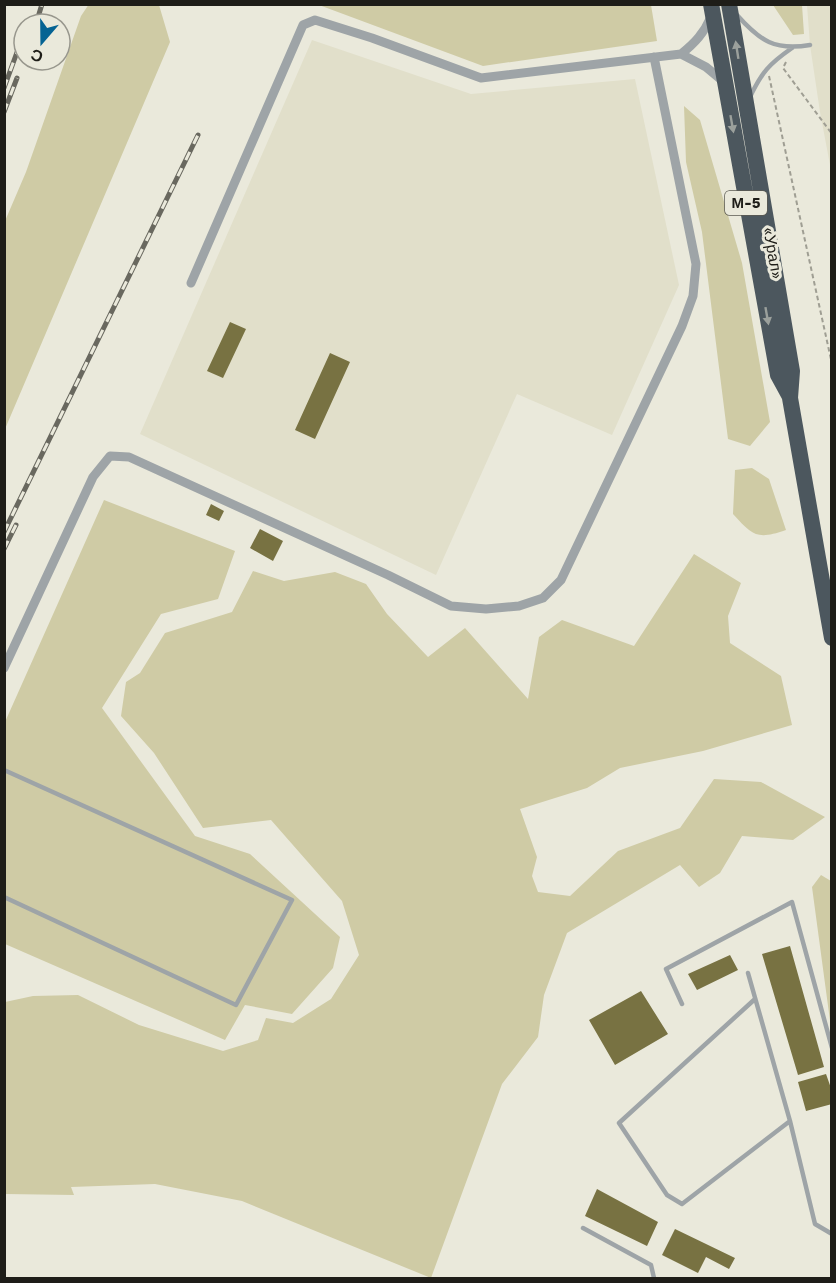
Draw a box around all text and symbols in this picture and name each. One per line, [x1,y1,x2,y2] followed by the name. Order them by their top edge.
[12,12,72,72] north arrow
[732,41,741,60] one-way arrow
[28,45,46,67] text: С
[728,115,737,134] one-way arrow
[725,191,767,215] road number: М-5
[759,226,787,281] street label: «Урал»
[763,307,772,326] one-way arrow

